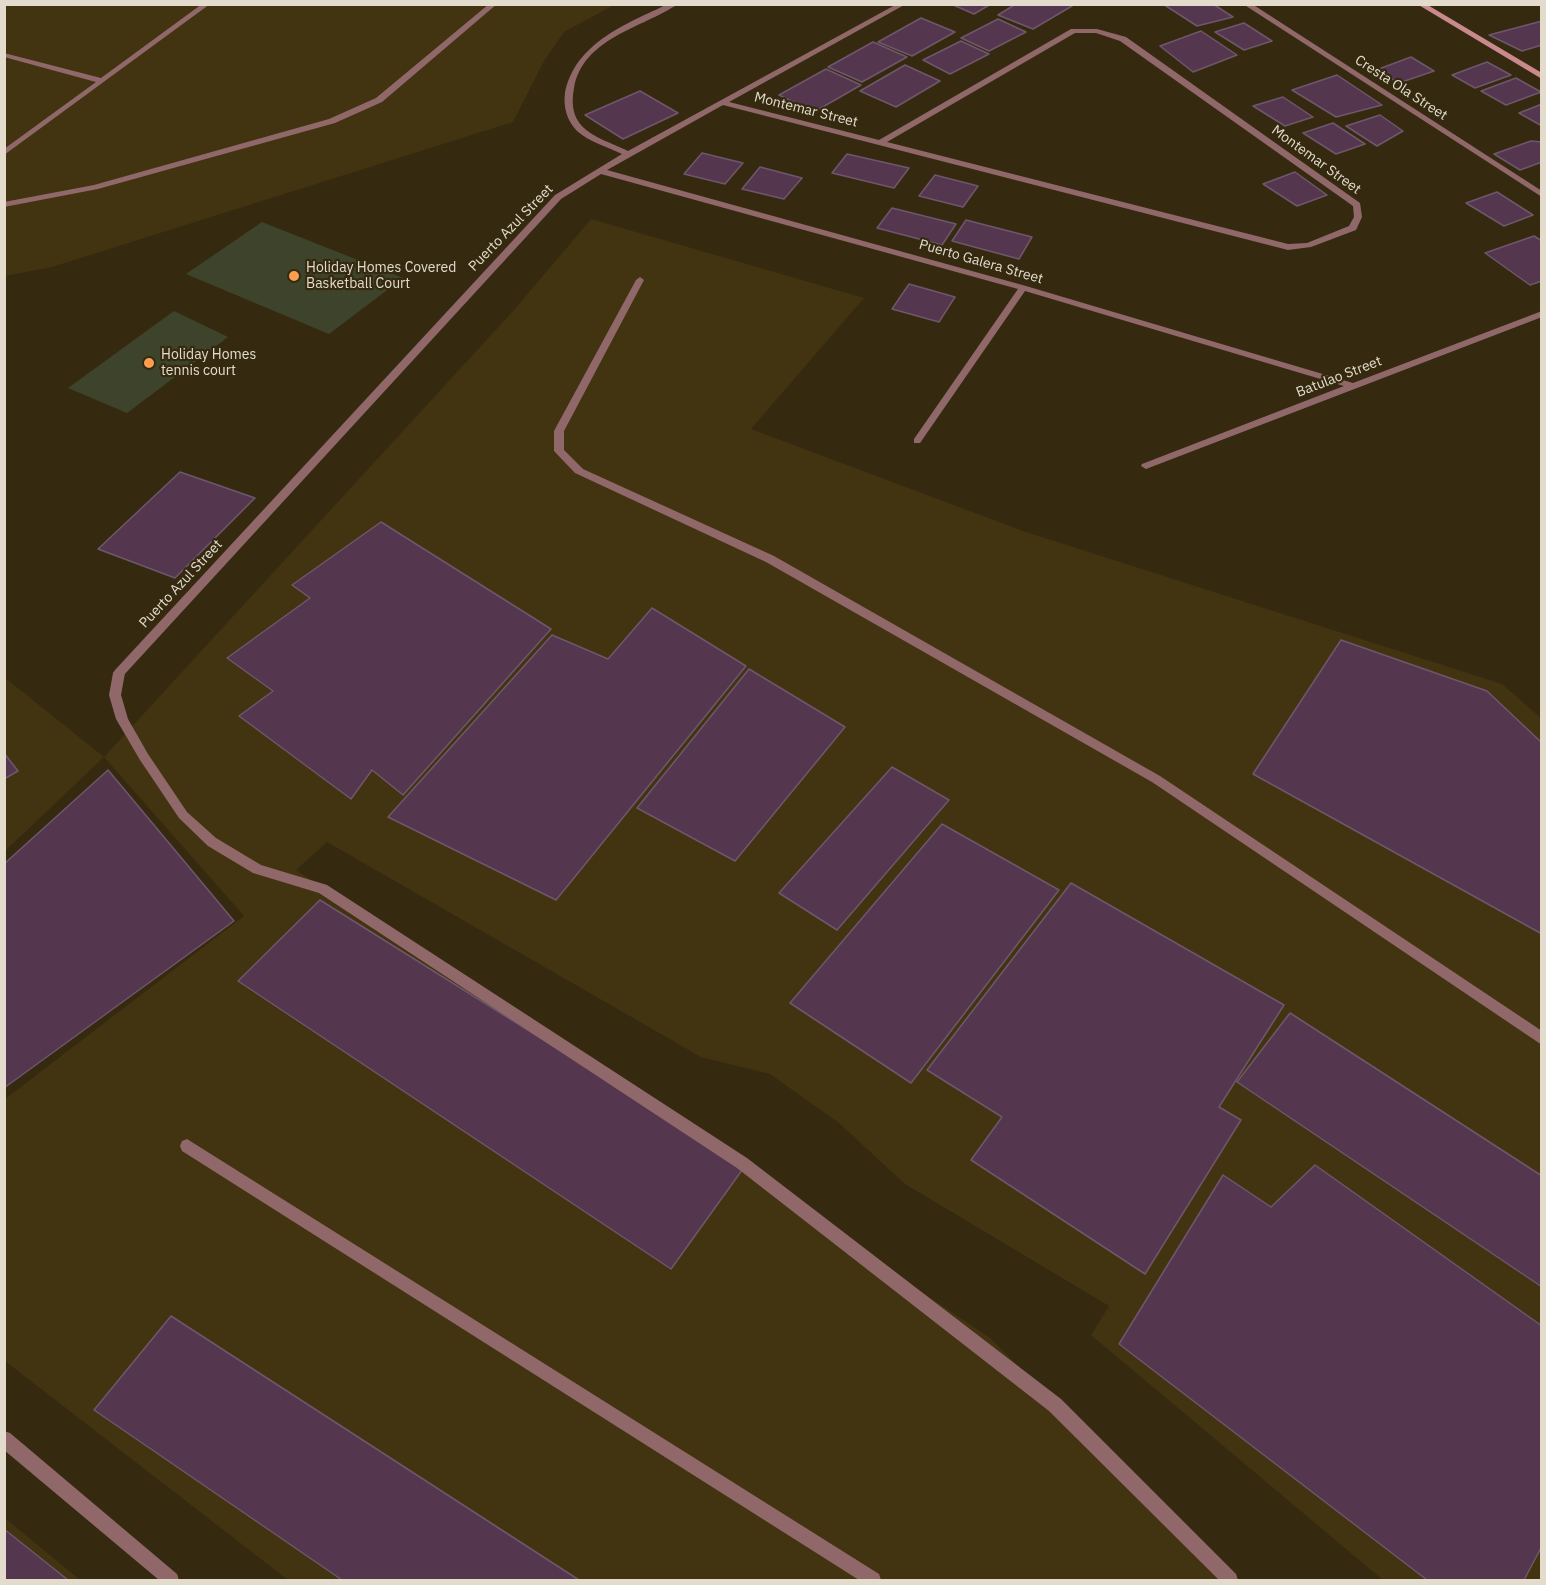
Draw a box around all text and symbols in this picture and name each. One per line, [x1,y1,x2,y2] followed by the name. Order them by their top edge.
[1352,52,1450,124] street label: Cresta Ola Street
[752,89,860,131] street label: Montemar Street
[1268,122,1364,198] street label: Montemar Street
[465,181,557,275] street label: Puerto Azul Street
[917,236,1045,288] street label: Puerto Galera Street
[306,260,456,292] place label: Holiday Homes Covered Basketball Court
[287,269,301,283] marker: Holiday Homes Covered Basketball Court
[161,347,256,380] place label: Holiday Homes tennis court
[1294,353,1384,401] street label: Batulao Street
[142,356,156,370] marker: Holiday Homes tennis court
[136,536,226,632] street label: Puerto Azul Street

